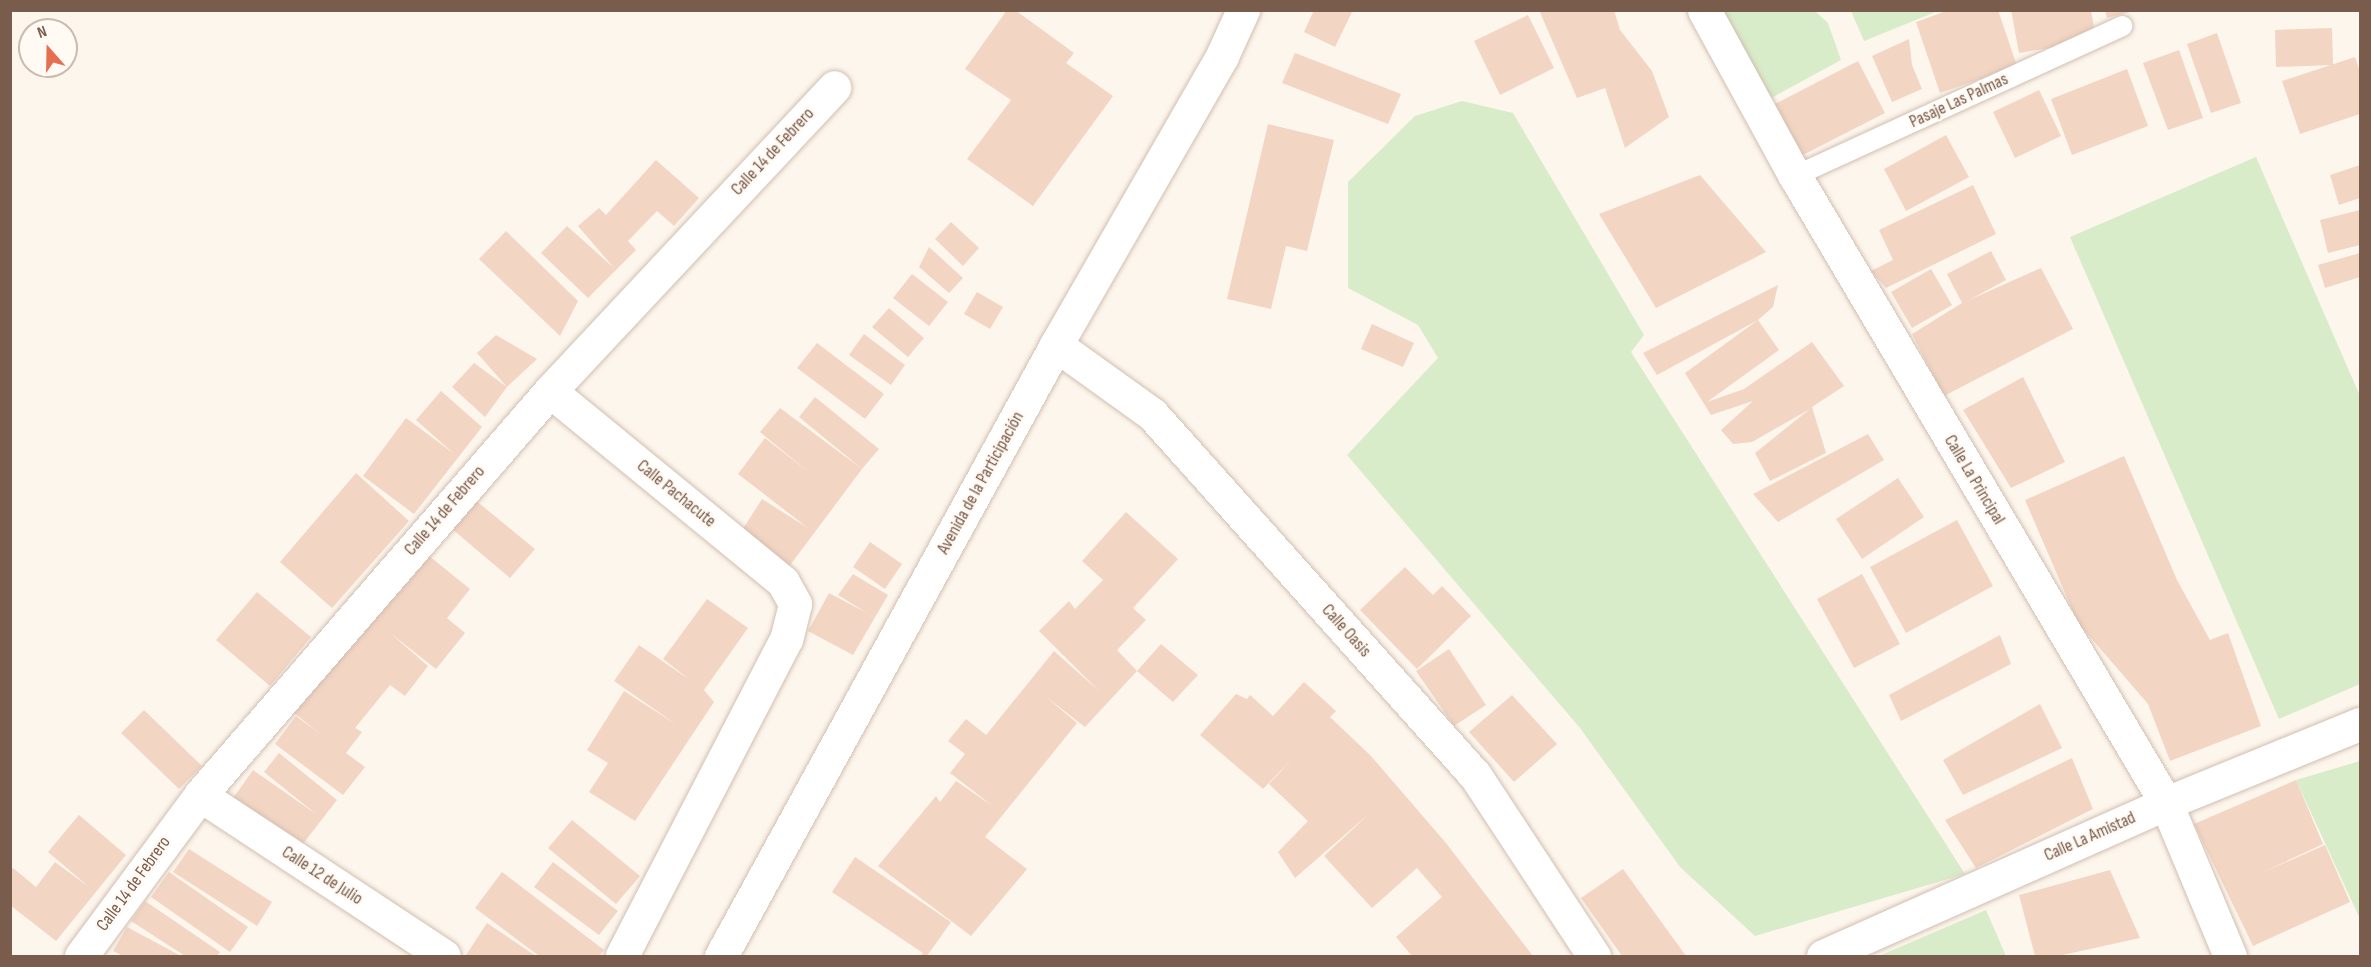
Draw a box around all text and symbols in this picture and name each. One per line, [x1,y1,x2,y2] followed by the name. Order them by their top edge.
[18,18,78,78] north arrow
[35,22,50,43] text: N
[1906,69,2012,133] street label: Pasaje Las Palmas
[727,104,819,200] street label: Calle 14 de Febrero
[933,408,1029,558] street label: Avenida de la Participación
[1939,431,2009,529] street label: Calle La Principal
[632,456,720,532] street label: Calle Pachacute
[400,462,490,560] street label: Calle 14 de Febrero
[1317,600,1375,662] street label: Calle Oasis
[2041,807,2139,867] street label: Calle La Amistad
[92,832,176,936] street label: Calle 14 de Febrero
[277,842,367,910] street label: Calle 12 de Julio

